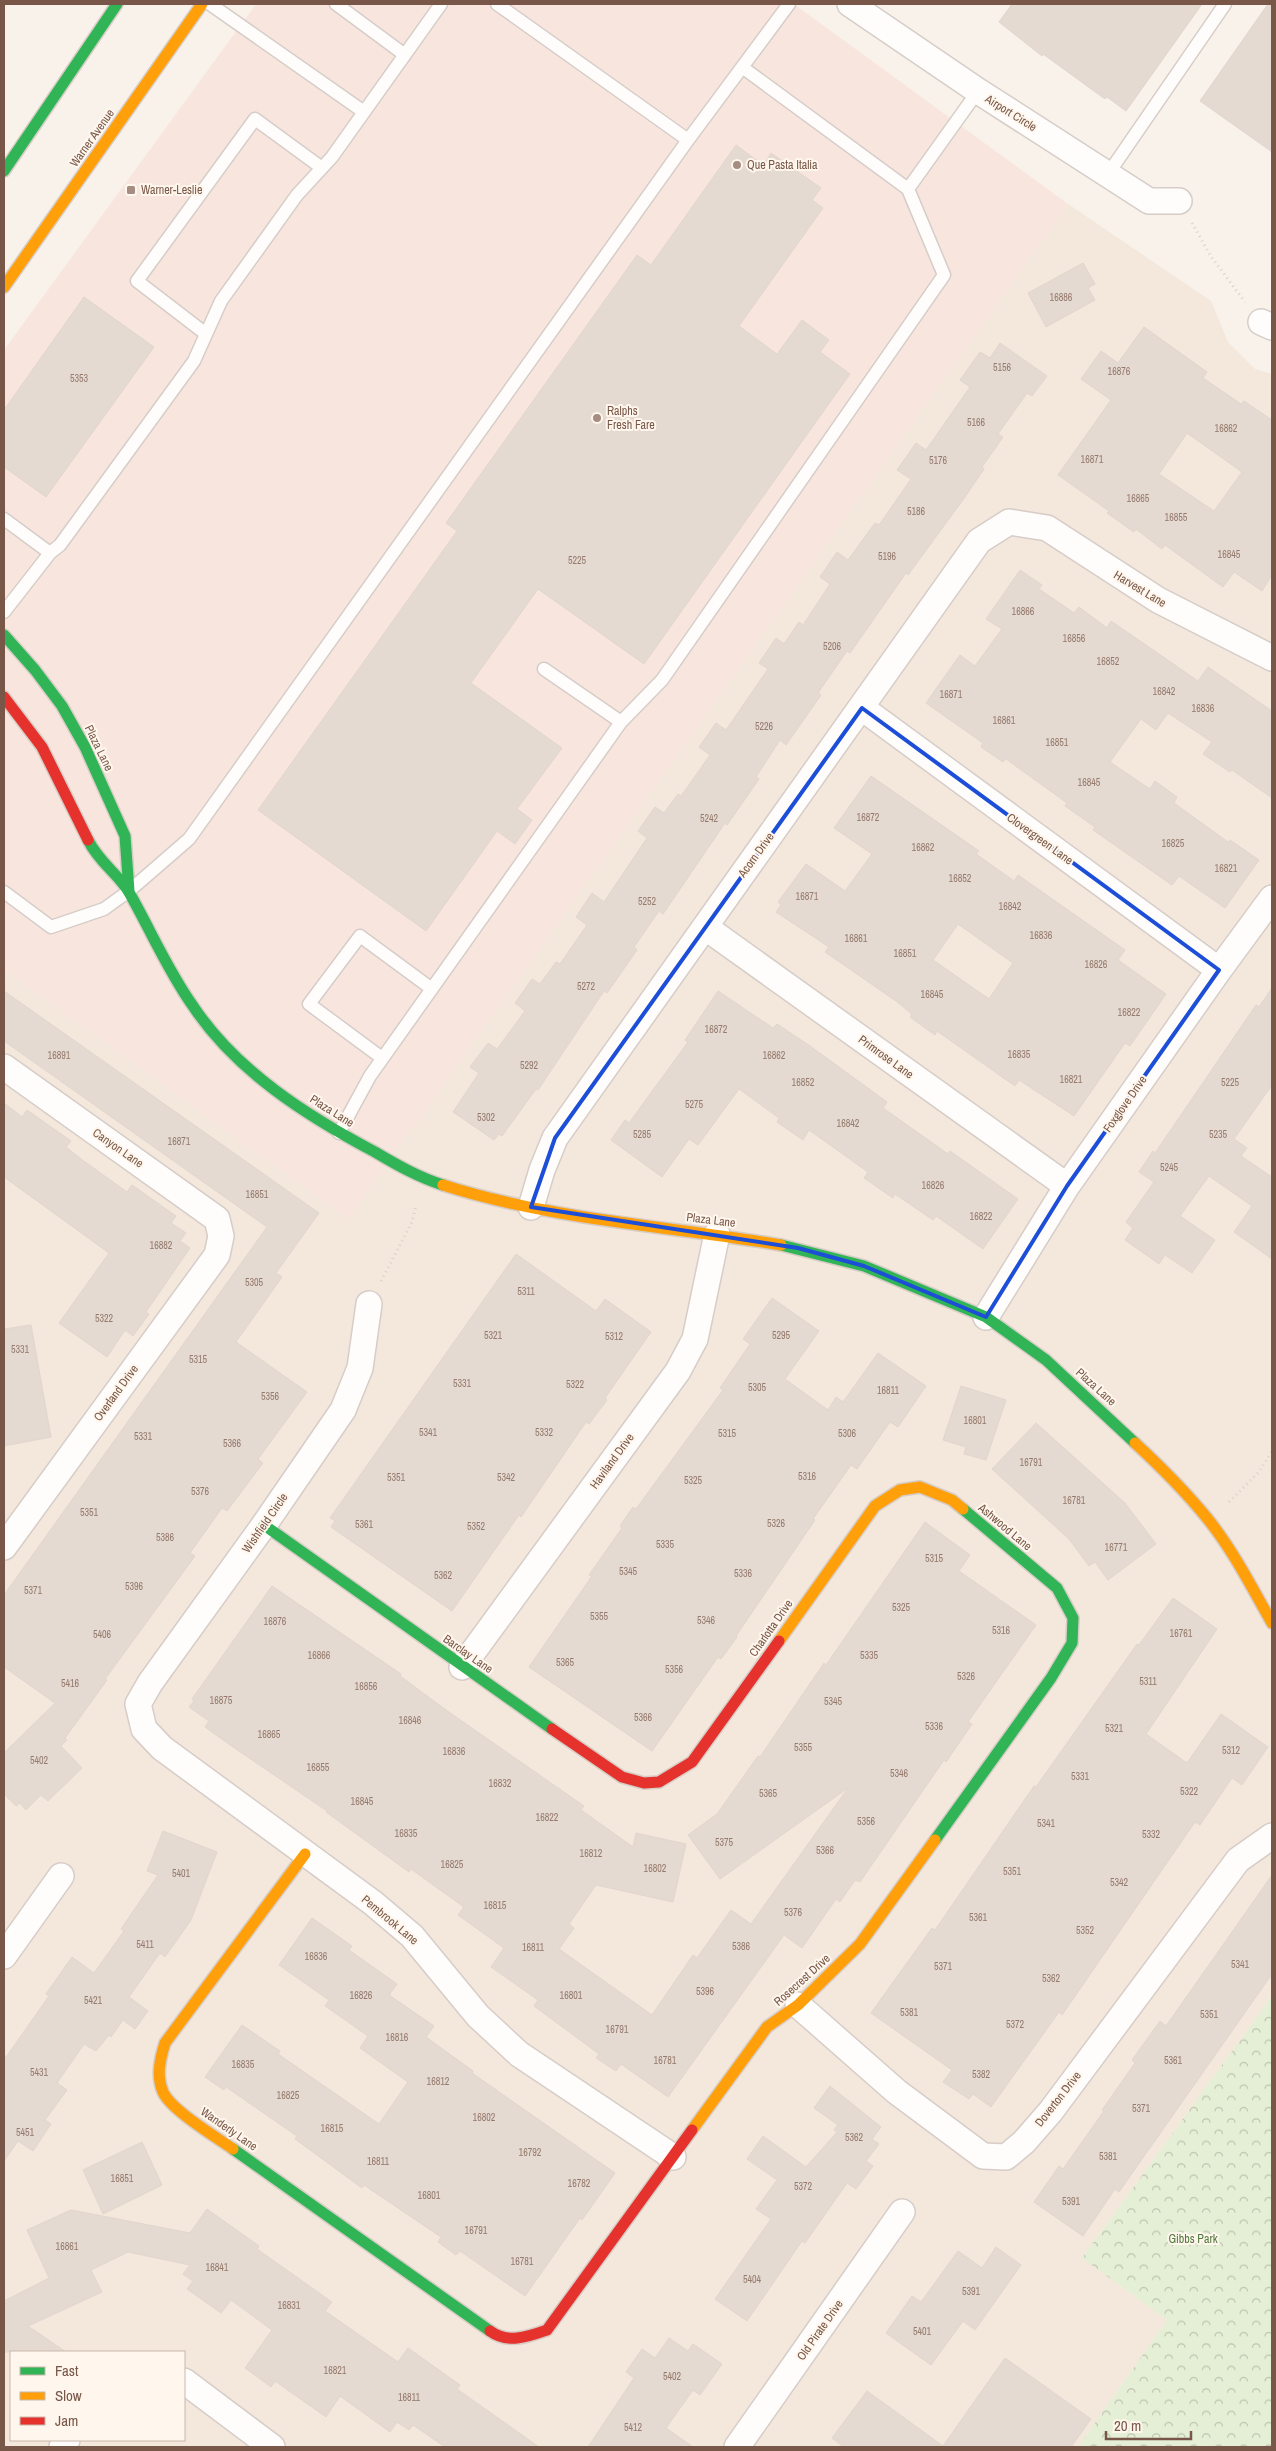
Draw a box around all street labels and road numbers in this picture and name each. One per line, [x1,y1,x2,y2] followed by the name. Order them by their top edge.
[981,90,1040,135] street label: Airport Circle
[66,106,118,170] street label: Warner Avenue
[1111,567,1169,611] street label: Harvest Lane
[81,722,117,774] street label: Plaza Lane
[1004,810,1076,868] street label: Clovergreen Lane
[734,829,778,882] street label: Acorn Drive
[855,1032,917,1082] street label: Primrose Lane
[1100,1073,1150,1135] street label: Foxglove Drive
[307,1091,357,1131] street label: Plaza Lane
[89,1125,147,1171] street label: Canyon Lane
[686,1209,736,1231] street label: Plaza Lane
[90,1362,142,1424] street label: Overland Drive
[1072,1365,1120,1409] street label: Plaza Lane
[586,1430,638,1492] street label: Haviland Drive
[239,1490,291,1556] street label: Wishfield Circle
[974,1499,1035,1554] street label: Ashwood Lane
[745,1596,797,1660] street label: Charlotta Drive
[440,1631,496,1677] street label: Barclay Lane
[358,1892,422,1948] street label: Pembrook Lane
[770,1950,834,2010] street label: Rosecrest Drive
[1031,2068,1085,2130] street label: Doverton Drive
[197,2104,261,2154] street label: Wanderly Lane
[793,2297,847,2363] street label: Old Pirate Drive

